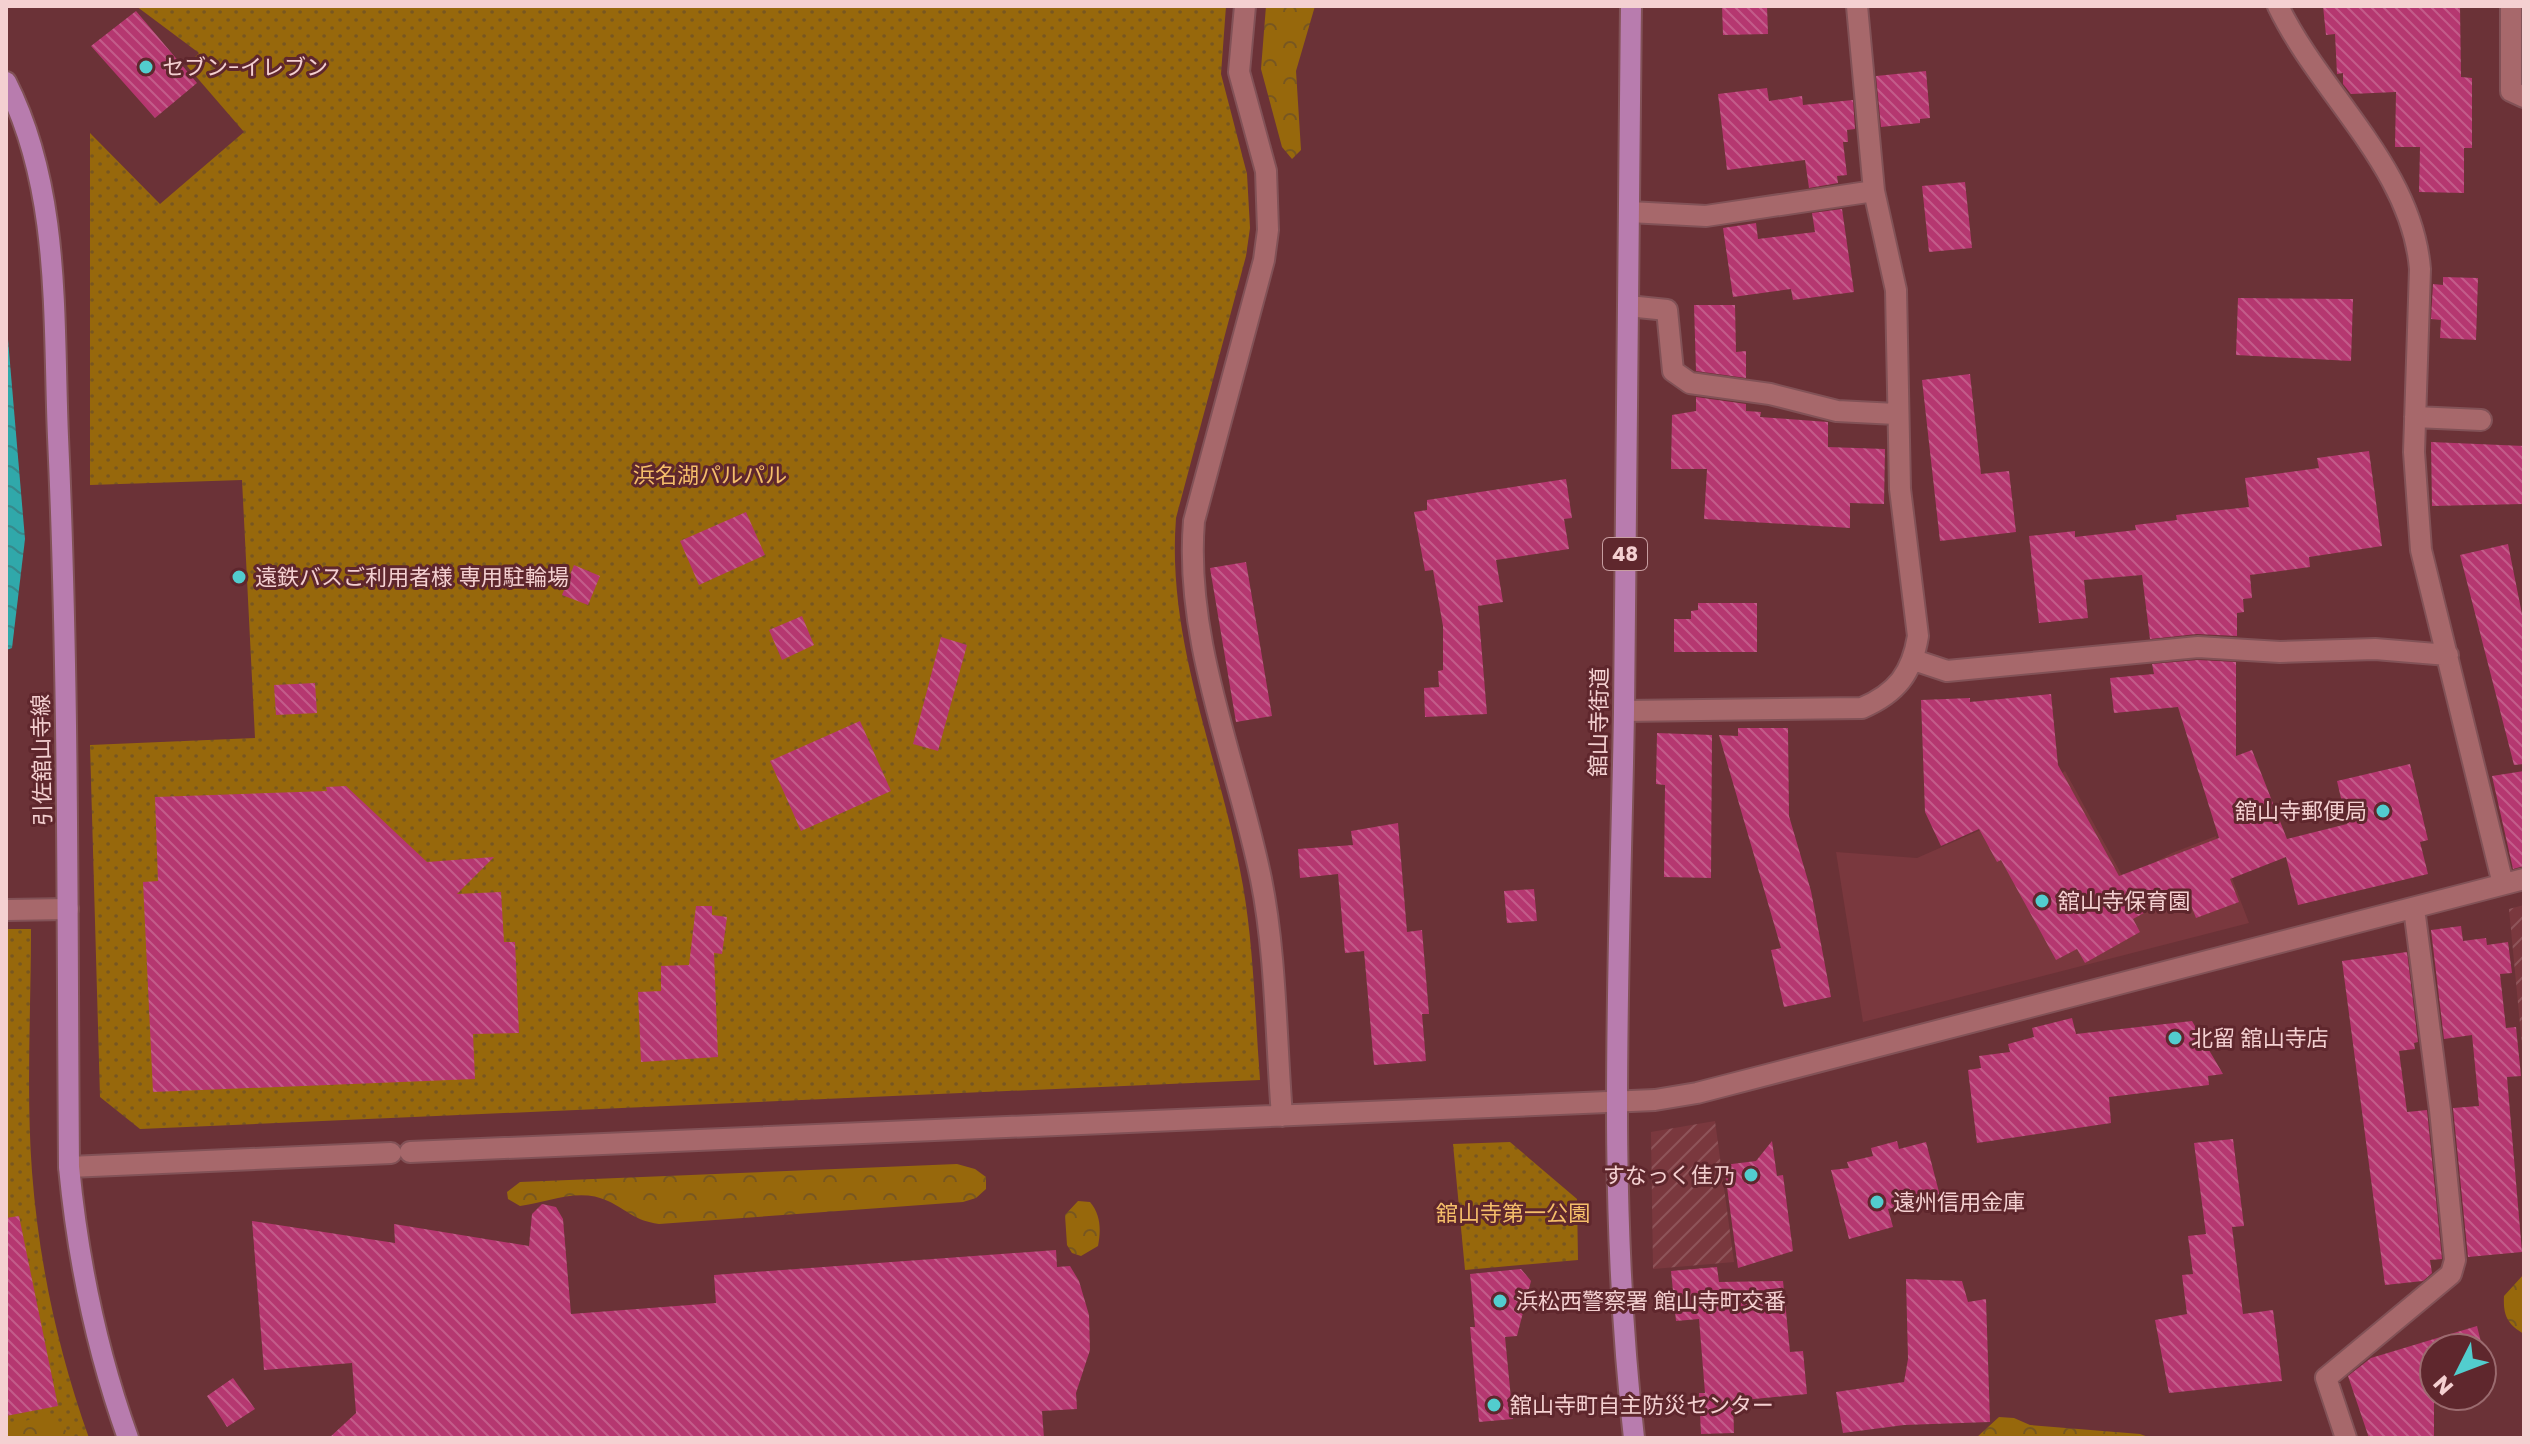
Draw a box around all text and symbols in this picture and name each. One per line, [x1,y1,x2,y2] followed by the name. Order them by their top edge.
[162,52,328,83] place label: セブン-イレブン
[137,58,155,76] marker: セブン-イレブン
[633,460,787,491] park label: 浜名湖パルパル
[1603,538,1647,570] road number: 48
[255,562,569,593] place label: 遠鉄バスご利用者様 専用駐輪場
[230,568,248,586] marker: 遠鉄バスご利用者様 専用駐輪場
[1583,667,1615,777] street label: 舘山寺街道
[25,694,59,826] street label: 引佐舘山寺線
[2235,796,2367,827] place label: 舘山寺郵便局
[2374,802,2392,820] marker: 舘山寺郵便局
[2058,886,2190,917] place label: 舘山寺保育園
[2033,892,2051,910] marker: 舘山寺保育園
[2191,1023,2329,1054] place label: 北留 舘山寺店
[2166,1029,2184,1047] marker: 北留 舘山寺店
[1603,1160,1735,1191] place label: すなっく佳乃
[1742,1166,1760,1184] marker: すなっく佳乃
[1893,1187,2025,1218] place label: 遠州信用金庫
[1868,1193,1886,1211] marker: 遠州信用金庫
[1436,1198,1590,1229] park label: 舘山寺第一公園
[1516,1286,1786,1317] place label: 浜松西警察署 館山寺町交番
[1491,1292,1509,1310] marker: 浜松西警察署 館山寺町交番
[2418,1332,2498,1412] north arrow
[2426,1369,2461,1402] text: N
[1510,1390,1774,1421] place label: 舘山寺町自主防災センター
[1485,1396,1503,1414] marker: 舘山寺町自主防災センター

